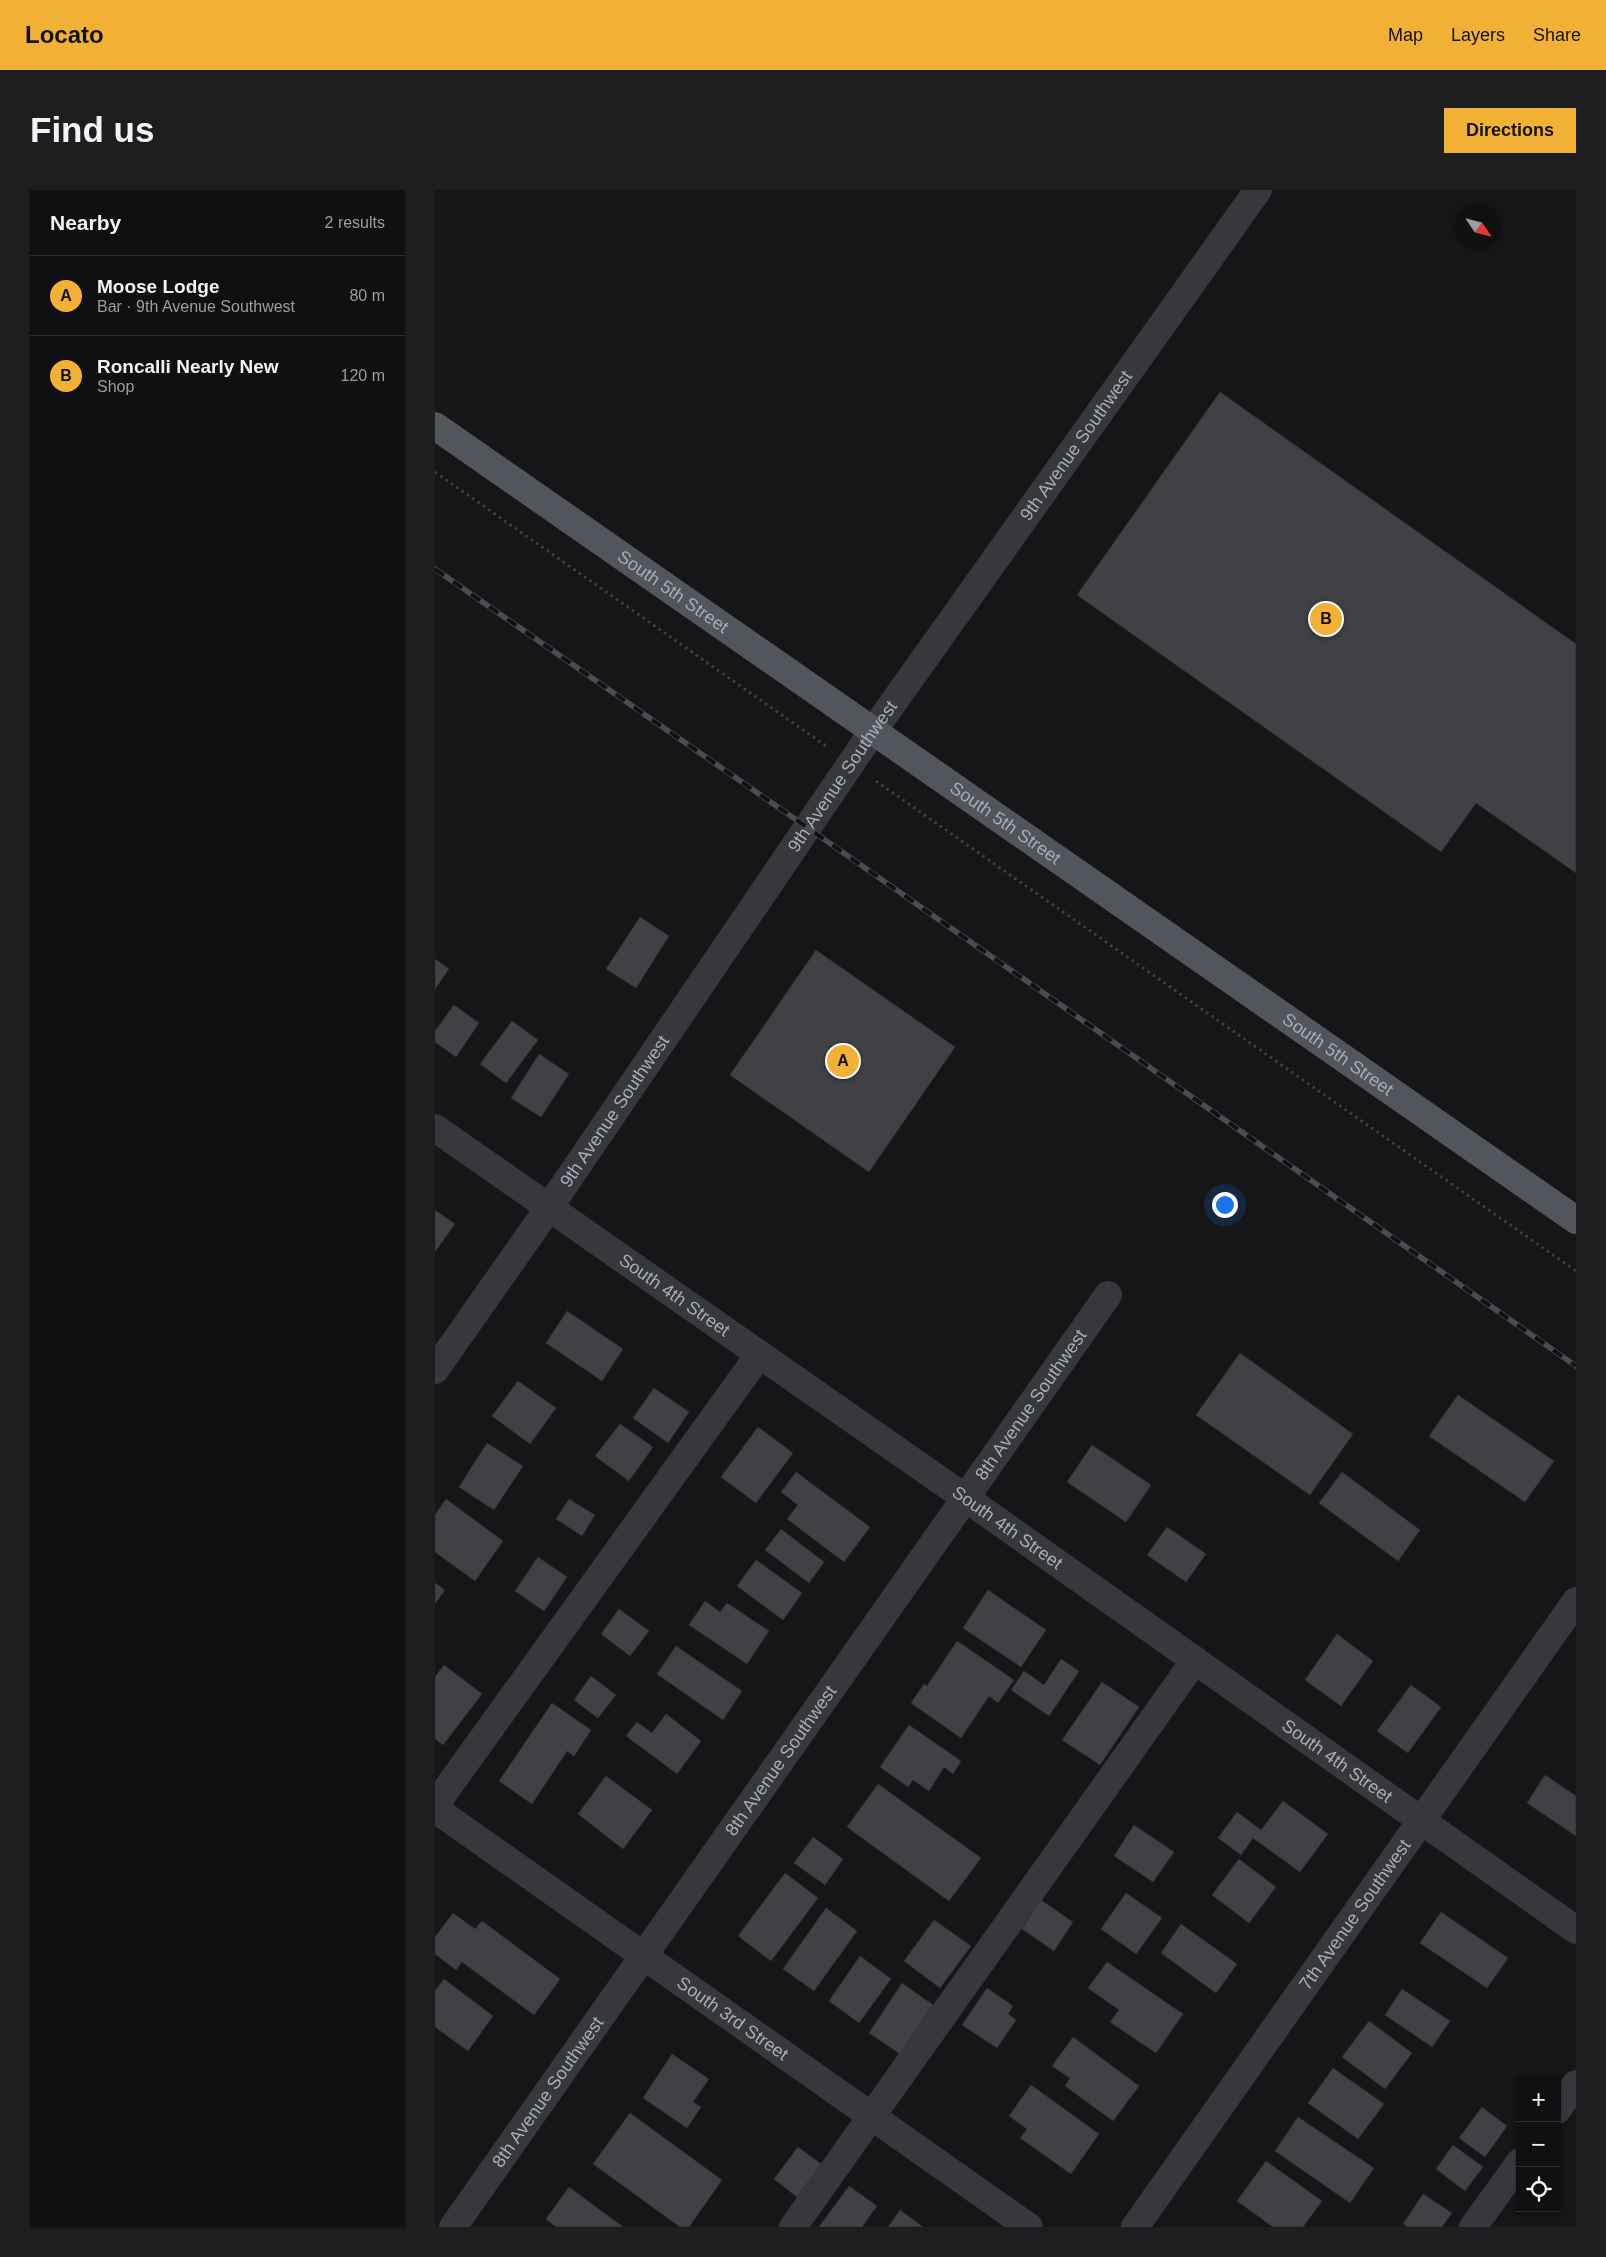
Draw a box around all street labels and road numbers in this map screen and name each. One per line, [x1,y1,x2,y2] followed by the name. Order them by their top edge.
[1016,367,1136,524] street label: 9th Avenue Southwest
[614,546,732,637] street label: South 5th Street
[784,697,901,856] street label: 9th Avenue Southwest
[946,778,1065,868] street label: South 5th Street
[1279,1009,1397,1100] street label: South 5th Street
[556,1032,673,1191] street label: 9th Avenue Southwest
[615,1250,734,1341] street label: South 4th Street
[971,1326,1090,1484] street label: 8th Avenue Southwest
[948,1482,1066,1573] street label: South 4th Street
[721,1682,840,1840] street label: 8th Avenue Southwest
[1278,1715,1396,1807] street label: South 4th Street
[1295,1836,1415,1994] street label: 7th Avenue Southwest
[673,1973,792,2064] street label: South 3rd Street
[488,2013,607,2171] street label: 8th Avenue Southwest

